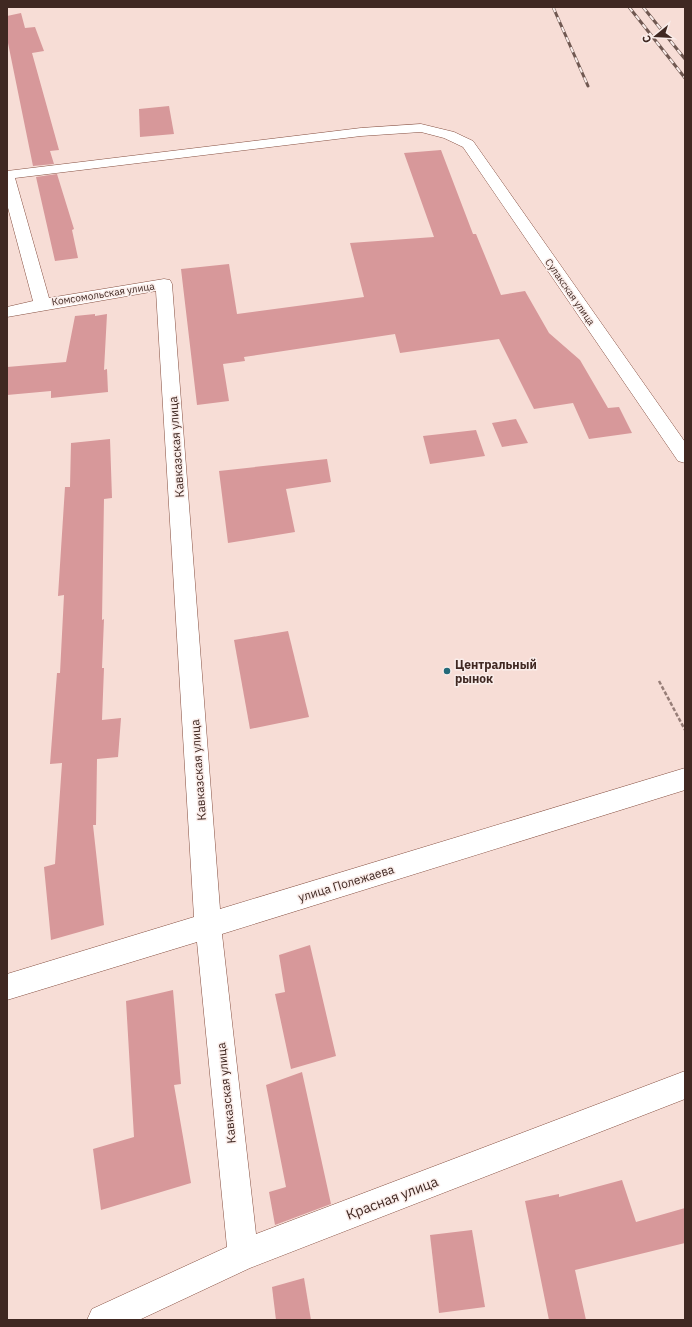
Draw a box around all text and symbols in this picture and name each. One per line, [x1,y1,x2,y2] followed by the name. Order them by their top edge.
[636,16,676,56] north arrow
[639,34,654,45] text: С
[542,256,598,328] street label: Сулакская улица
[51,279,156,309] street label: Комсомольская улица
[165,395,187,498] street label: Кавказская улица
[455,657,537,686] place label: Центральный рынок
[442,666,452,676] marker: Центральный рынок
[187,718,209,821] street label: Кавказская улица
[296,861,396,905] street label: улица Полежаева
[213,1041,239,1144] street label: Кавказская улица
[343,1172,441,1224] street label: Красная улица

